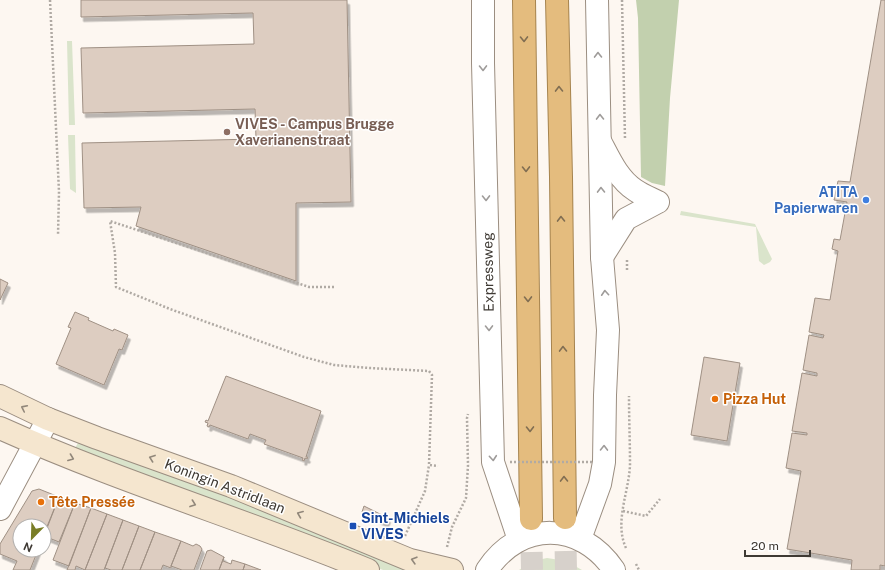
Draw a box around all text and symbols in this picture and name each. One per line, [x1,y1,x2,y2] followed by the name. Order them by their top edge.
[520,36,529,42] one-way arrow
[594,52,603,58] one-way arrow
[479,65,487,71] one-way arrow
[555,86,563,92] one-way arrow
[596,114,604,120] one-way arrow
[235,116,394,148] place label: VIVES - Campus Brugge Xaverianenstraat
[222,127,232,137] marker: VIVES - Campus Brugge Xaverianenstraat
[522,166,530,172] one-way arrow
[774,184,858,216] place label: ATITA Papierwaren
[597,187,605,193] one-way arrow
[482,195,490,201] one-way arrow
[861,195,871,205] marker: ATITA Papierwaren
[557,216,565,222] one-way arrow
[479,232,497,312] street label: Expressweg
[600,290,609,296] one-way arrow
[524,296,532,302] one-way arrow
[485,325,494,331] one-way arrow
[558,346,567,352] one-way arrow
[723,391,786,407] place label: Pizza Hut
[710,394,720,404] marker: Pizza Hut
[21,405,28,413] one-way arrow
[526,426,534,432] one-way arrow
[600,445,609,451] one-way arrow
[68,454,75,462] one-way arrow
[149,454,156,463] one-way arrow
[489,455,498,461] one-way arrow
[163,456,287,516] street label: Koningin Astridlaan
[560,476,568,482] one-way arrow
[49,494,135,510] place label: Tête Pressée
[36,497,46,507] marker: Tête Pressée
[189,500,196,508] one-way arrow
[361,510,450,542] place label: Sint-Michiels VIVES
[296,511,304,519] one-way arrow
[12,518,52,558] north arrow
[348,521,358,531] marker: Sint-Michiels VIVES
[745,532,810,558] scale bar
[751,539,779,553] text: 20 m
[22,540,34,554] text: N
[411,556,418,565] one-way arrow

